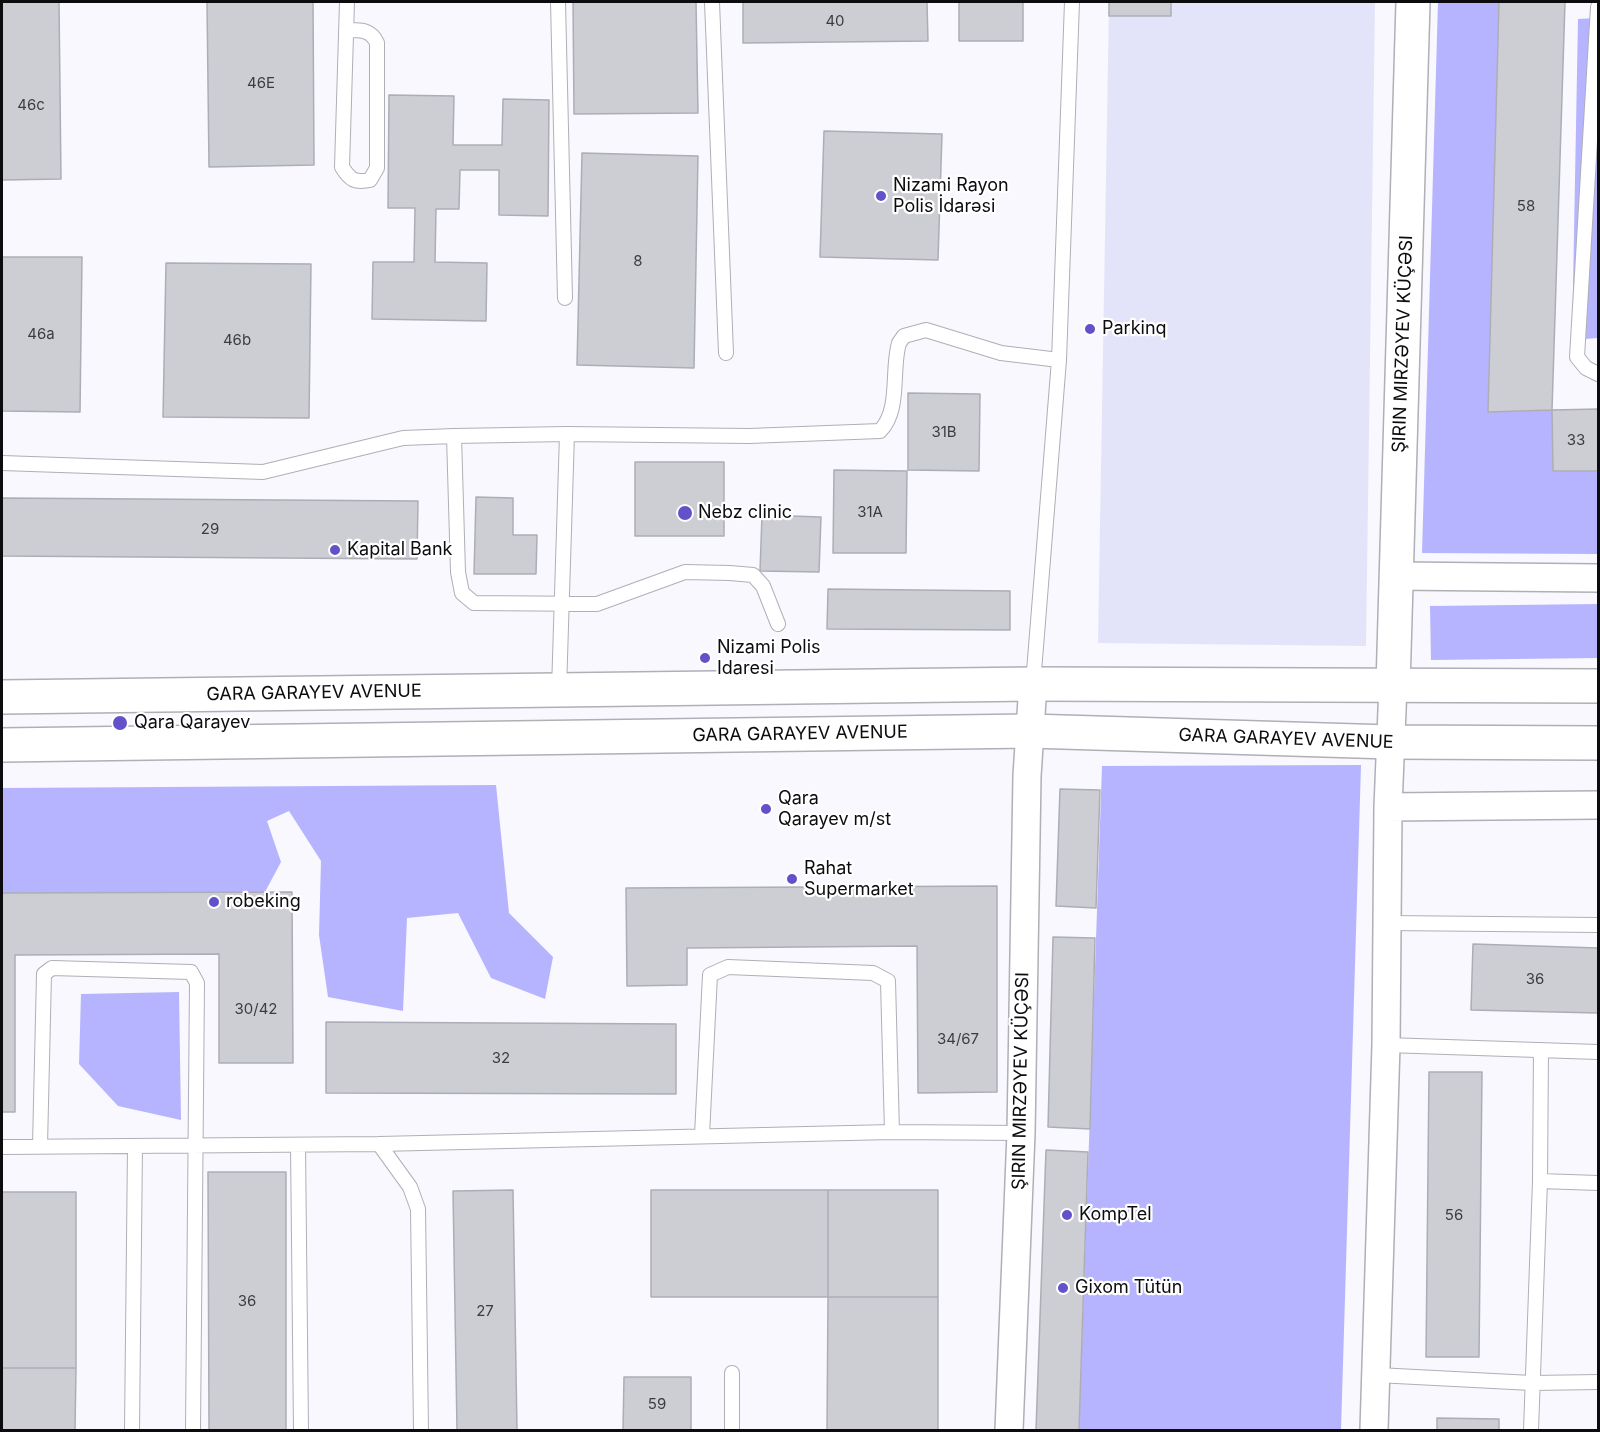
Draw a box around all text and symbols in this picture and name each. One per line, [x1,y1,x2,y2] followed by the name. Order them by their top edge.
[825,12,845,30] house number: 40
[247,74,275,92] house number: 46E
[17,96,45,114] house number: 46c
[893,175,1009,218] place label: Nizami Rayon Polis İdarəsi
[874,189,888,203] marker: Nizami Rayon Polis İdarəsi
[1517,197,1535,215] house number: 58
[1388,235,1418,453] street label: ŞIRIN MIRZƏYEV KÜÇƏSI
[633,252,643,270] house number: 8
[1102,318,1167,340] place label: Parkinq
[1083,322,1097,336] marker: Parkinq
[27,325,55,343] house number: 46a
[223,331,251,349] house number: 46b
[931,423,957,441] house number: 31B
[1567,431,1585,449] house number: 33
[698,502,792,524] place label: Nebz clinic
[857,503,883,521] house number: 31A
[676,504,694,522] marker: Nebz clinic
[201,520,219,538] house number: 29
[347,539,452,561] place label: Kapital Bank
[328,543,342,557] marker: Kapital Bank
[717,637,821,680] place label: Nizami Polis Idaresi
[698,651,712,665] marker: Nizami Polis Idaresi
[206,680,422,706] street label: GARA GARAYEV AVENUE
[134,712,250,734] place label: Qara Qarayev
[111,714,129,732] marker: Qara Qarayev
[692,721,908,747] street label: GARA GARAYEV AVENUE
[1178,724,1394,754] street label: GARA GARAYEV AVENUE
[778,788,891,830] place label: Qara Qarayev m/st
[759,802,773,816] marker: Qara Qarayev m/st
[804,858,914,900] place label: Rahat Supermarket
[785,872,799,886] marker: Rahat Supermarket
[226,891,301,913] place label: robeking
[207,895,221,909] marker: robeking
[1526,970,1544,988] house number: 36
[1008,972,1034,1190] street label: ŞIRIN MIRZƏYEV KÜÇƏSI
[235,1000,277,1018] house number: 30/42
[937,1030,979,1048] house number: 34/67
[492,1049,510,1067] house number: 32
[1079,1204,1152,1226] place label: KompTel
[1445,1206,1463,1224] house number: 56
[1060,1208,1074,1222] marker: KompTel
[1075,1277,1182,1299] place label: Gixom Tütün
[1056,1281,1070,1295] marker: Gixom Tütün
[238,1292,256,1310] house number: 36
[476,1302,494,1320] house number: 27
[648,1395,666,1413] house number: 59

